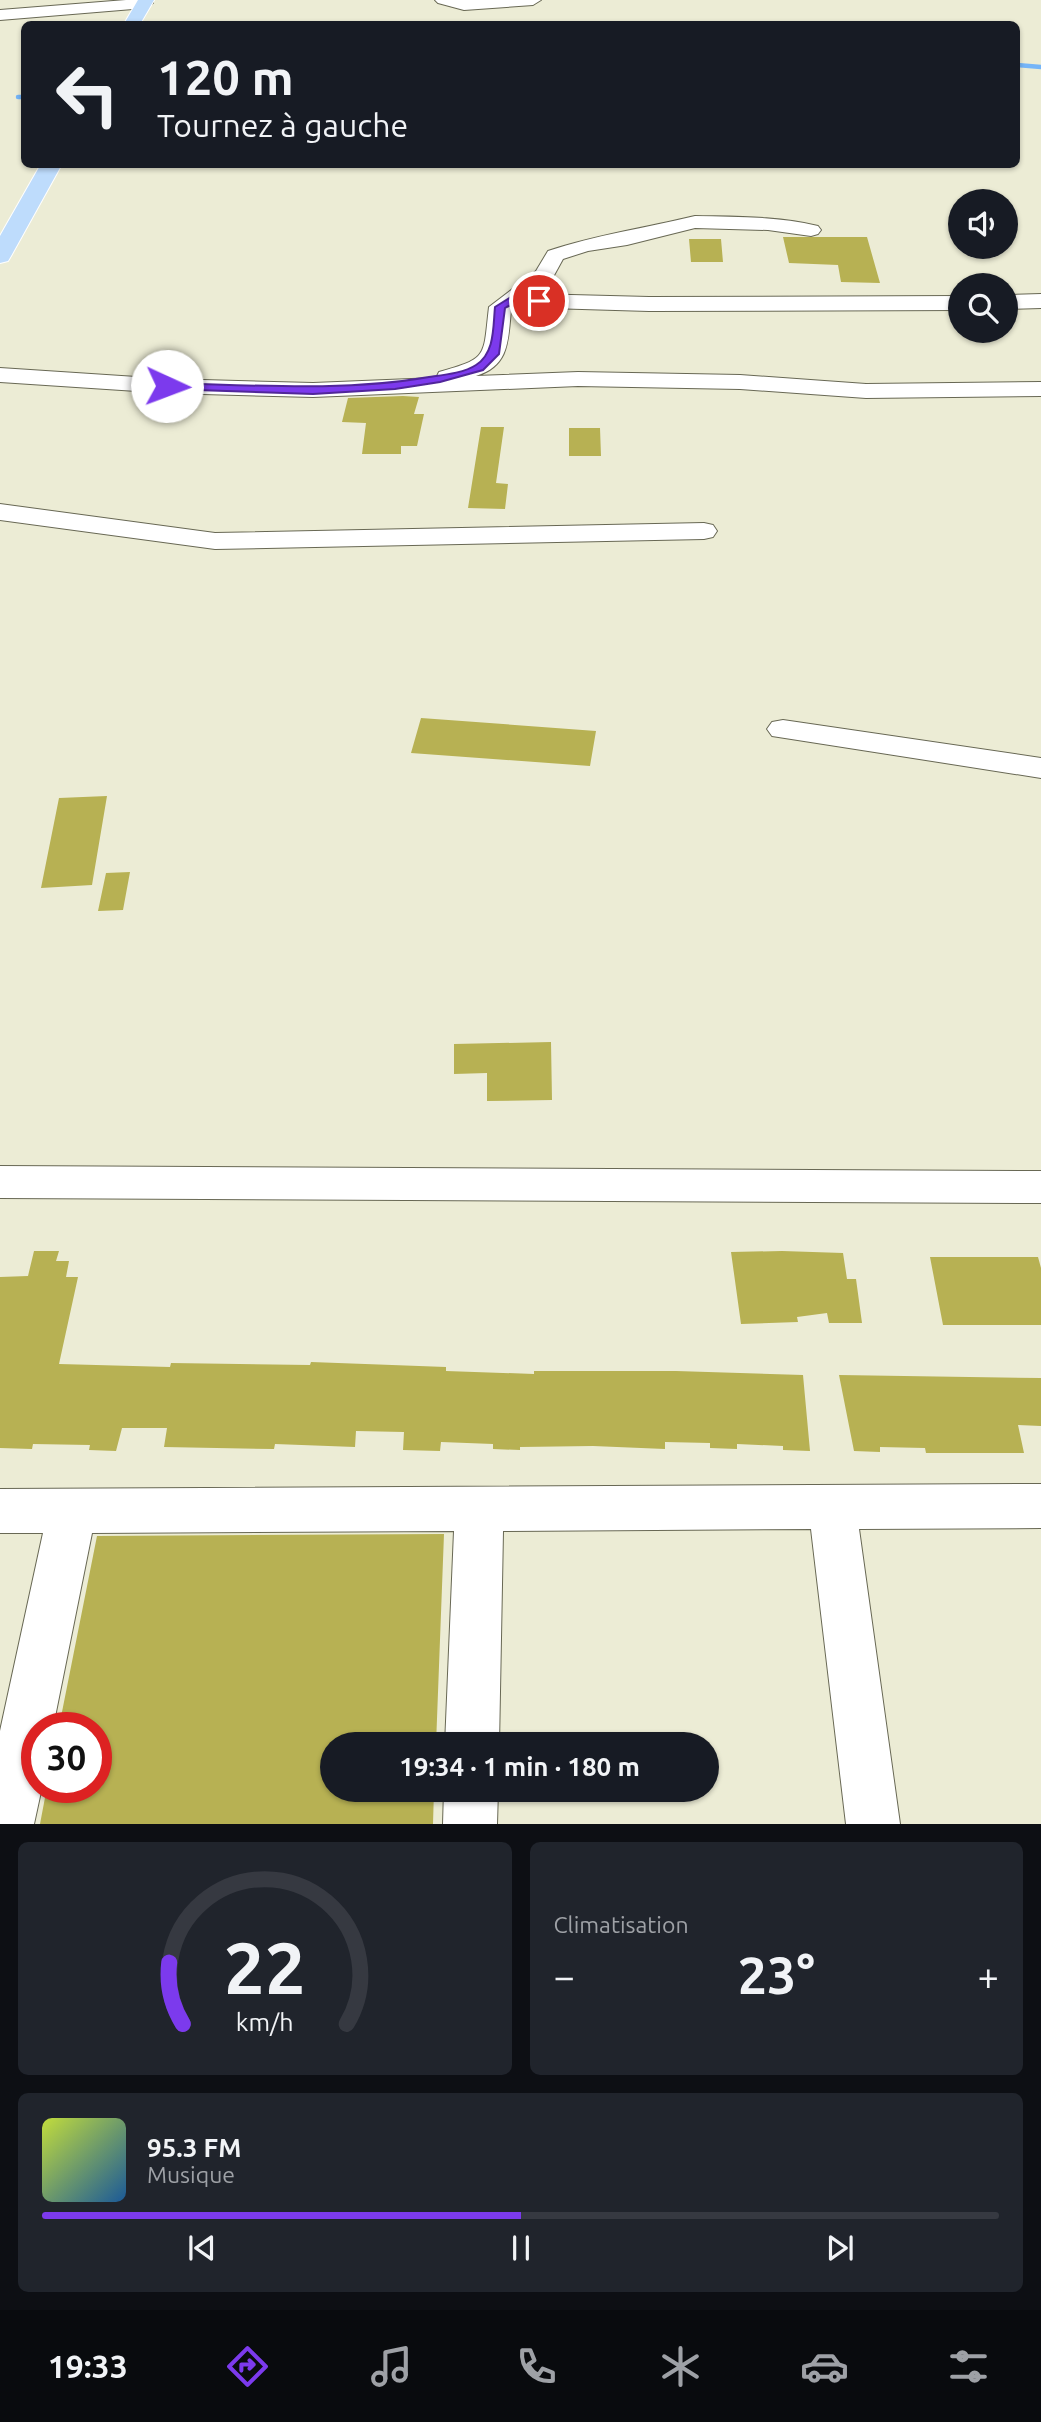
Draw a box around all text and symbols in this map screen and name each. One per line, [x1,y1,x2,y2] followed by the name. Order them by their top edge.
[42,49,133,140] icon: left
[157,49,294,104] text: 120 m
[157,107,408,143] text: Tournez à gauche
[948,189,1018,343] map controls
[948,189,1018,259] button: sound
[509,271,569,331] pin
[948,273,1018,343] button: search
[520,282,558,320] icon: arrive
[130,349,204,423] position arrow
[21,1712,112,1803] speed limit sign: 30
[399,1752,640,1781] text: 19:34 · 1 min · 180 m
[554,1912,689,1937] text: Climatisation
[224,1927,306,2009] text: 22
[738,1946,815,2004] text: 23°
[554,1955,575,1997] text: −
[978,1955,999,1997] text: +
[236,2008,294,2036] text: km/h
[147,2133,241,2162] text: 95.3 FM
[147,2162,235,2187] text: Musique
[183,2229,221,2267] icon: previous
[502,2229,540,2267] icon: pause
[821,2229,859,2267] icon: next
[223,2342,272,2391] icon: directions
[367,2342,416,2391] icon: music
[512,2342,561,2391] icon: phone
[656,2342,705,2391] icon: climate
[800,2342,849,2391] icon: car
[944,2342,993,2391] icon: filters
[48,2348,128,2384] text: 19:33

